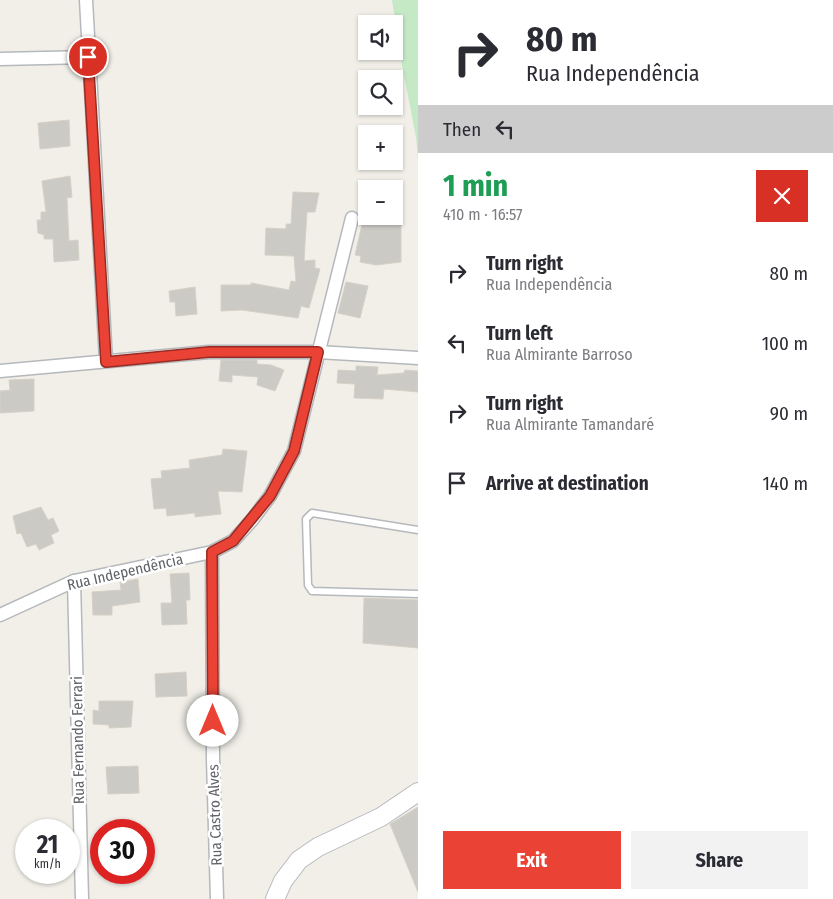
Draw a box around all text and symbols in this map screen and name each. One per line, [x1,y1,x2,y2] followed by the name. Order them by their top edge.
[358,15,403,225] map controls
[358,15,403,60] button: sound
[526,18,598,60] text: 80 m
[443,20,508,85] icon: right
[67,36,109,78] pin
[74,43,102,71] icon: arrive
[526,60,700,87] text: Rua Independência
[358,70,403,115] button: search
[491,115,519,143] icon: left
[443,118,481,141] text: Then
[358,125,403,170] button: +
[443,168,508,204] text: 1 min
[756,170,808,222] button: close
[358,180,403,225] button: −
[443,205,523,224] text: 410 m · 16:57
[486,252,563,275] text: Turn right
[443,259,471,287] icon: right
[770,262,808,285] text: 80 m
[486,275,612,294] text: Rua Independência
[486,322,553,345] text: Turn left
[443,329,471,357] icon: left
[762,332,808,355] text: 100 m
[486,345,633,364] text: Rua Almirante Barroso
[486,392,563,415] text: Turn right
[443,399,471,427] icon: right
[770,402,808,425] text: 90 m
[486,415,654,434] text: Rua Almirante Tamandaré
[443,469,471,497] icon: arrive
[486,472,649,495] text: Arrive at destination
[762,472,808,495] text: 140 m
[65,550,185,594] street label: Rua Independência
[68,676,88,804] street label: Rua Fernando Ferrari
[186,694,238,746] position arrow
[204,764,226,866] street label: Rua Castro Alves
[90,819,155,884] speed limit sign: 30
[37,830,58,860] text: 21
[443,831,621,889] button: Exit
[631,831,808,889] button: Share
[34,857,61,871] text: km/h

